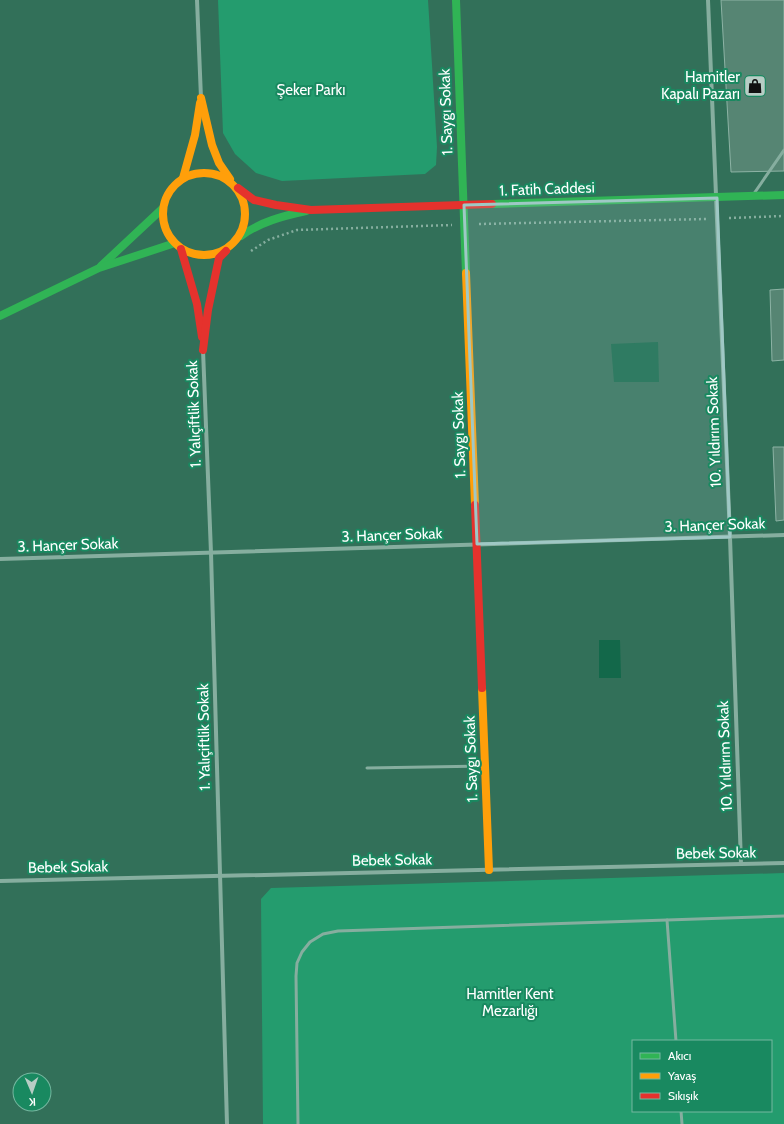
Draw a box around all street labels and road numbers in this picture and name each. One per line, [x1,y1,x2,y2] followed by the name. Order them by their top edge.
[435,68,457,155] street label: 1. Saygı Sokak
[499,178,595,200] street label: 1. Fatih Caddesi
[183,360,205,468] street label: 1. Yalıçiftlik Sokak
[703,376,725,488] street label: 10. Yıldırım Sokak
[448,391,470,478] street label: 1. Saygı Sokak
[664,514,766,536] street label: 3. Hançer Sokak
[341,524,443,546] street label: 3. Hançer Sokak
[17,534,119,556] street label: 3. Hançer Sokak
[194,683,214,791] street label: 1. Yalıçiftlik Sokak
[714,700,736,812] street label: 10. Yıldırım Sokak
[460,715,482,802] street label: 1. Saygı Sokak
[676,843,757,863] street label: Bebek Sokak
[352,850,433,870] street label: Bebek Sokak
[28,857,109,877] street label: Bebek Sokak

